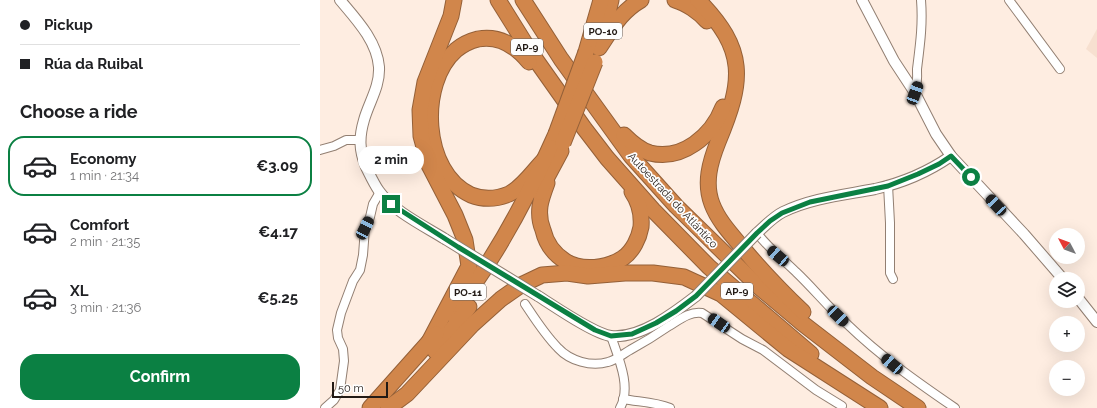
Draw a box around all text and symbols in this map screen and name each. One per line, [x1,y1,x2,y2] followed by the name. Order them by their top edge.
[44,16,93,34] text: Pickup
[584,23,622,39] road number: PO-10
[511,39,543,55] road number: AP-9
[44,55,143,73] text: Rúa da Ruibal
[905,80,925,106] car
[20,101,138,122] text: Choose a ride
[358,146,424,174] callout: 2 min
[22,148,58,184] icon: car
[70,150,137,168] text: Economy
[625,150,721,251] street label: Autoestrada do Atlántico
[374,152,408,167] text: 2 min
[256,157,298,175] text: €3.09
[70,168,139,183] text: 1 min · 21:34
[962,168,980,186] route start
[983,192,1009,218] car
[382,195,400,213] route end
[22,214,58,250] icon: car
[354,215,376,241] car
[70,216,129,234] text: Comfort
[258,223,298,241] text: €4.17
[1049,228,1085,264] north arrow
[1049,228,1085,396] map controls
[70,234,140,249] text: 2 min · 21:35
[765,244,791,268] car
[1049,272,1085,308] button: layers
[22,280,58,316] icon: car
[70,282,88,300] text: XL
[721,283,753,299] road number: AP-9
[450,284,486,300] road number: PO-11
[258,289,298,307] text: €5.25
[70,300,141,315] text: 3 min · 21:36
[825,303,851,329] car
[706,311,732,335] car
[1049,316,1085,352] button: +
[879,352,905,376] car
[20,354,300,400] button: Confirm
[1049,360,1085,396] button: −
[332,380,388,399] scale bar
[338,382,364,395] text: 50 m

